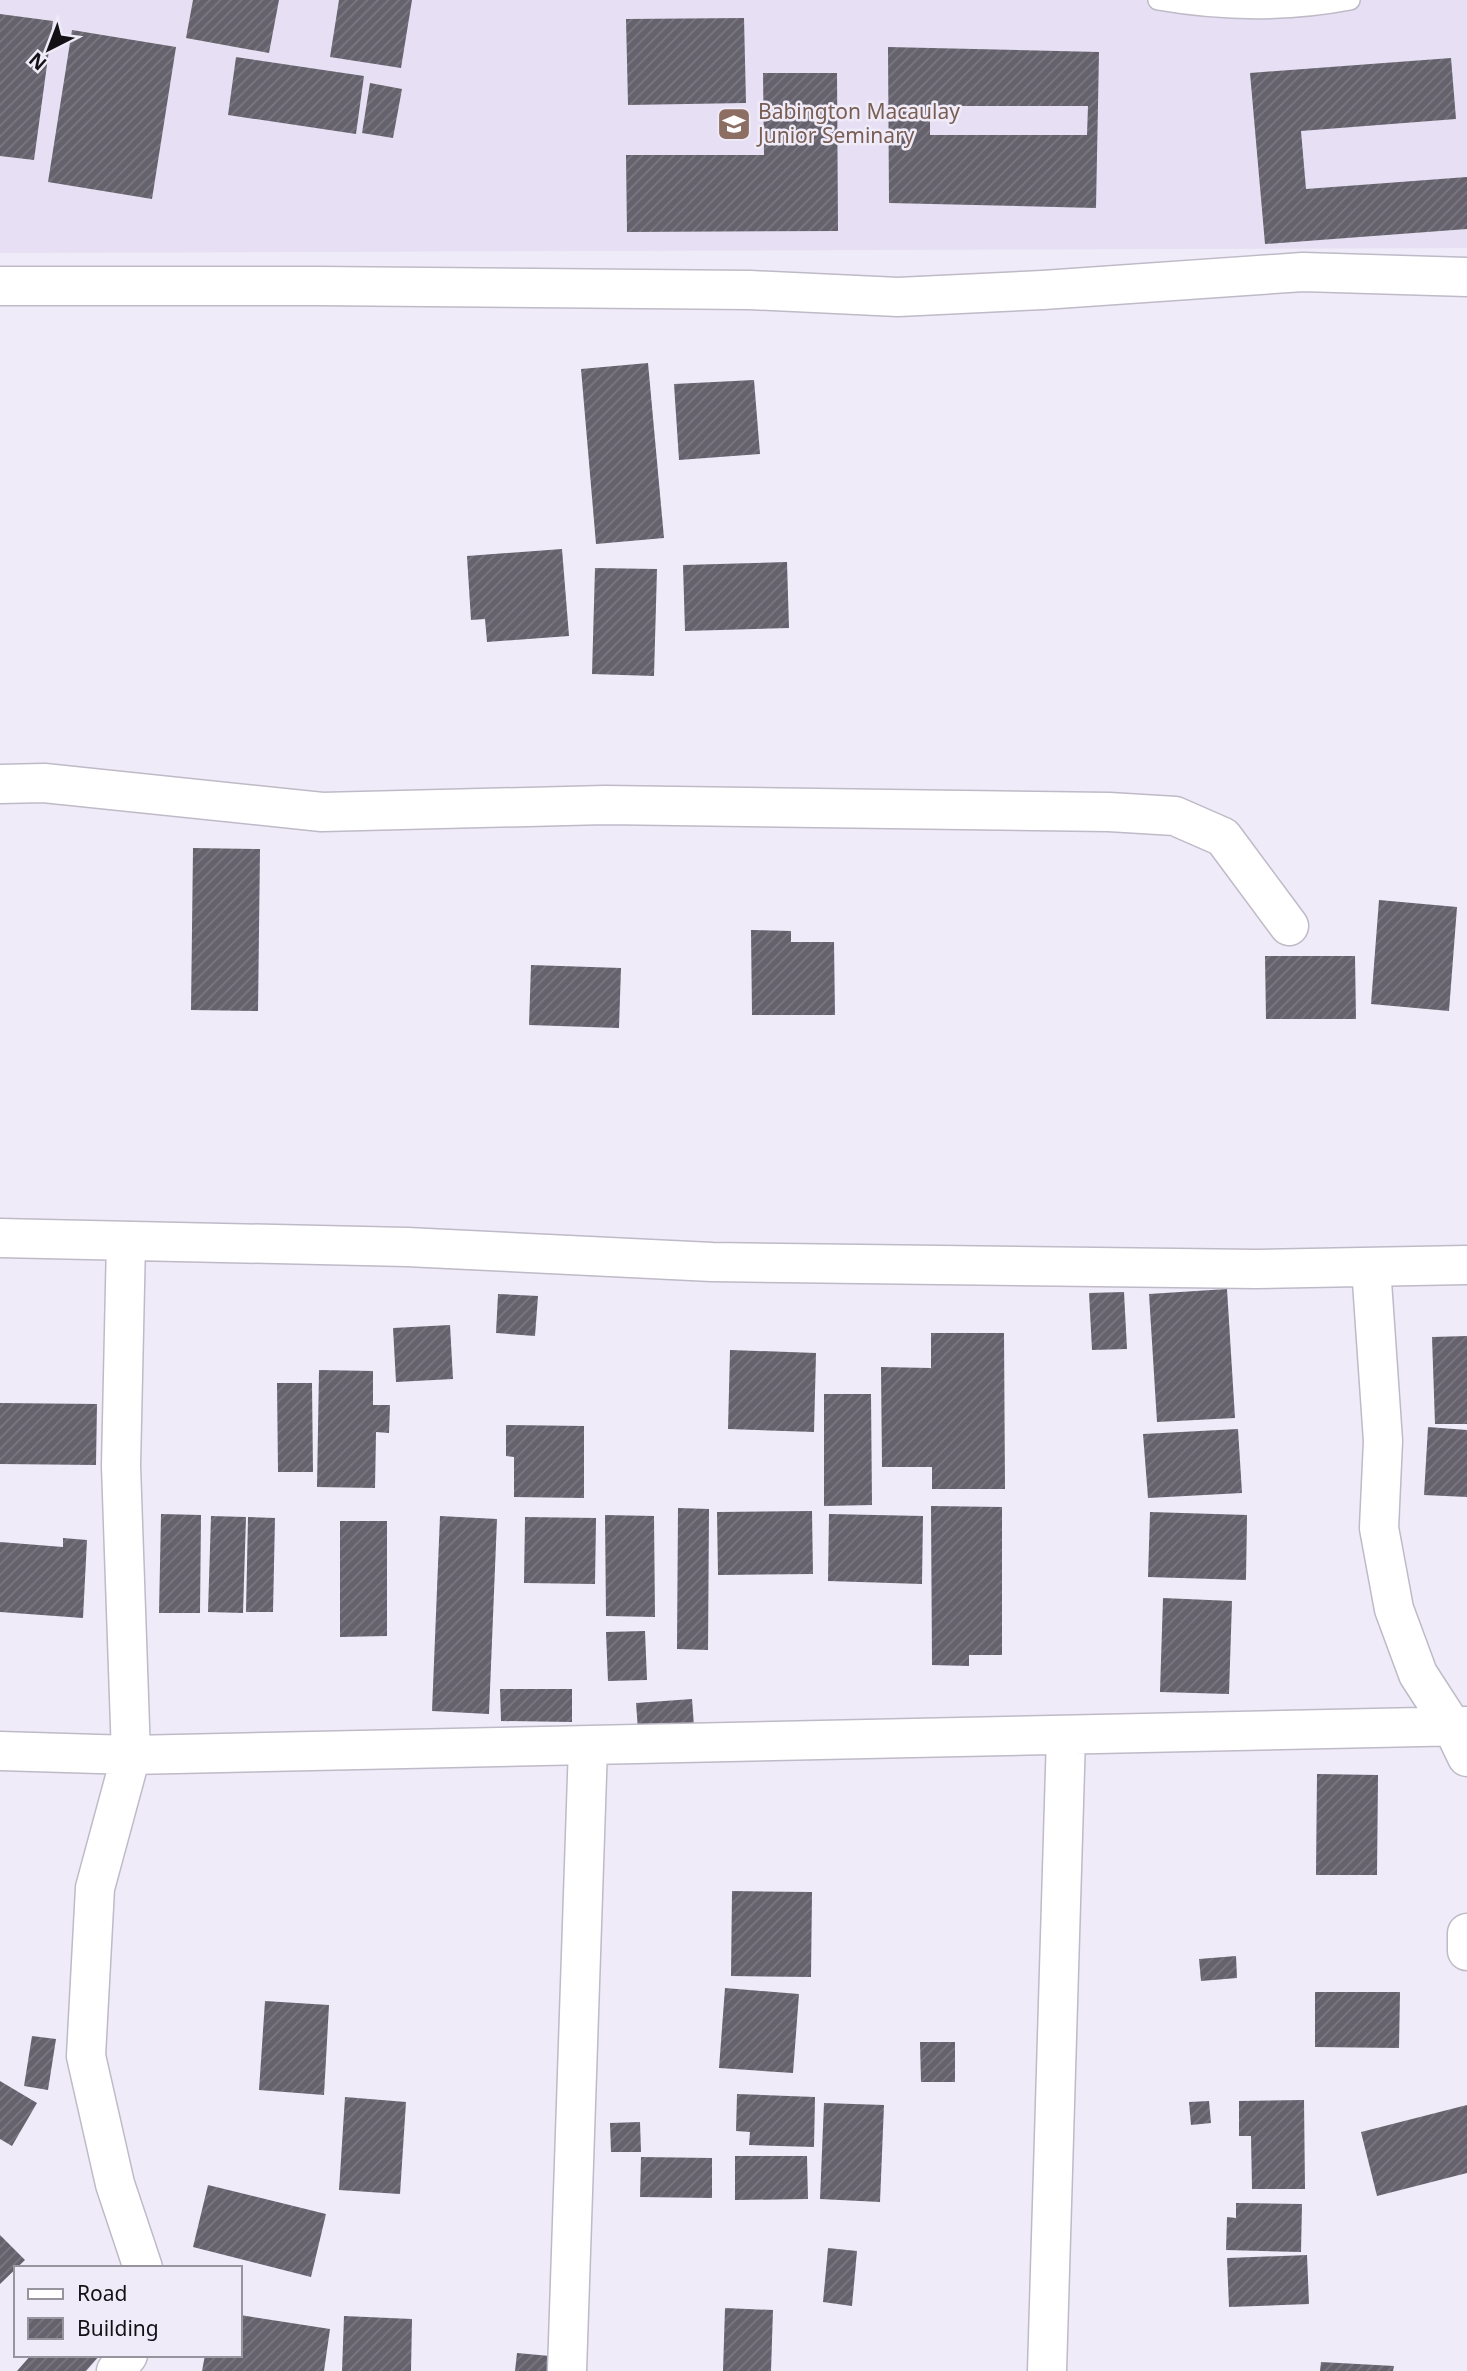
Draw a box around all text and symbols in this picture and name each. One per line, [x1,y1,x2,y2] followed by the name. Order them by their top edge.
[14,14,84,84] north arrow
[23,47,52,76] text: N
[756,97,960,149] place label: Babington Macaulay Junior Seminary
[715,105,753,143] school or university icon: Babington Macaulay Junior Seminary
[14,2266,242,2357] legend
[77,2279,127,2307] text: Road
[77,2314,159,2342] text: Building

